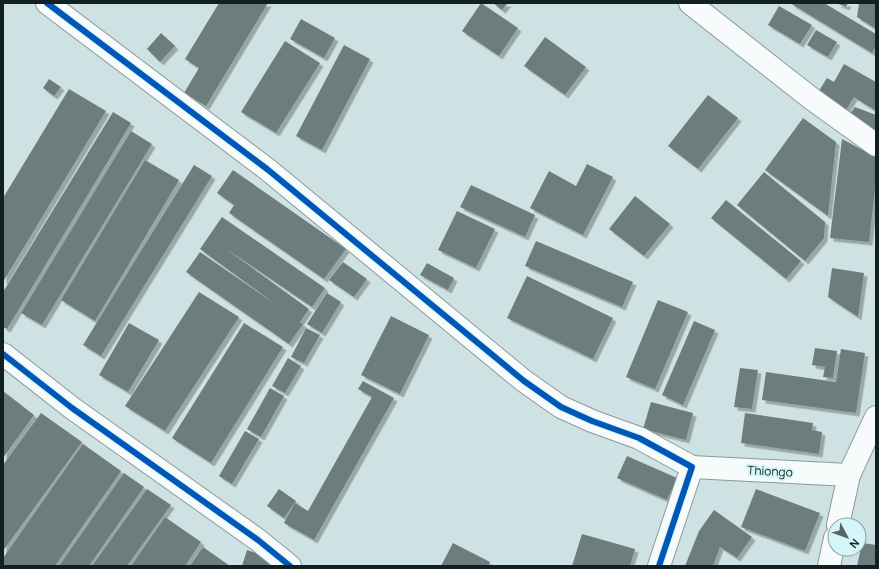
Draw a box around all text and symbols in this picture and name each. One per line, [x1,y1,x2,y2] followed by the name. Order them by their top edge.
[747,461,793,481] street label: Thiongo
[827,517,867,557] north arrow
[847,536,863,552] text: N

